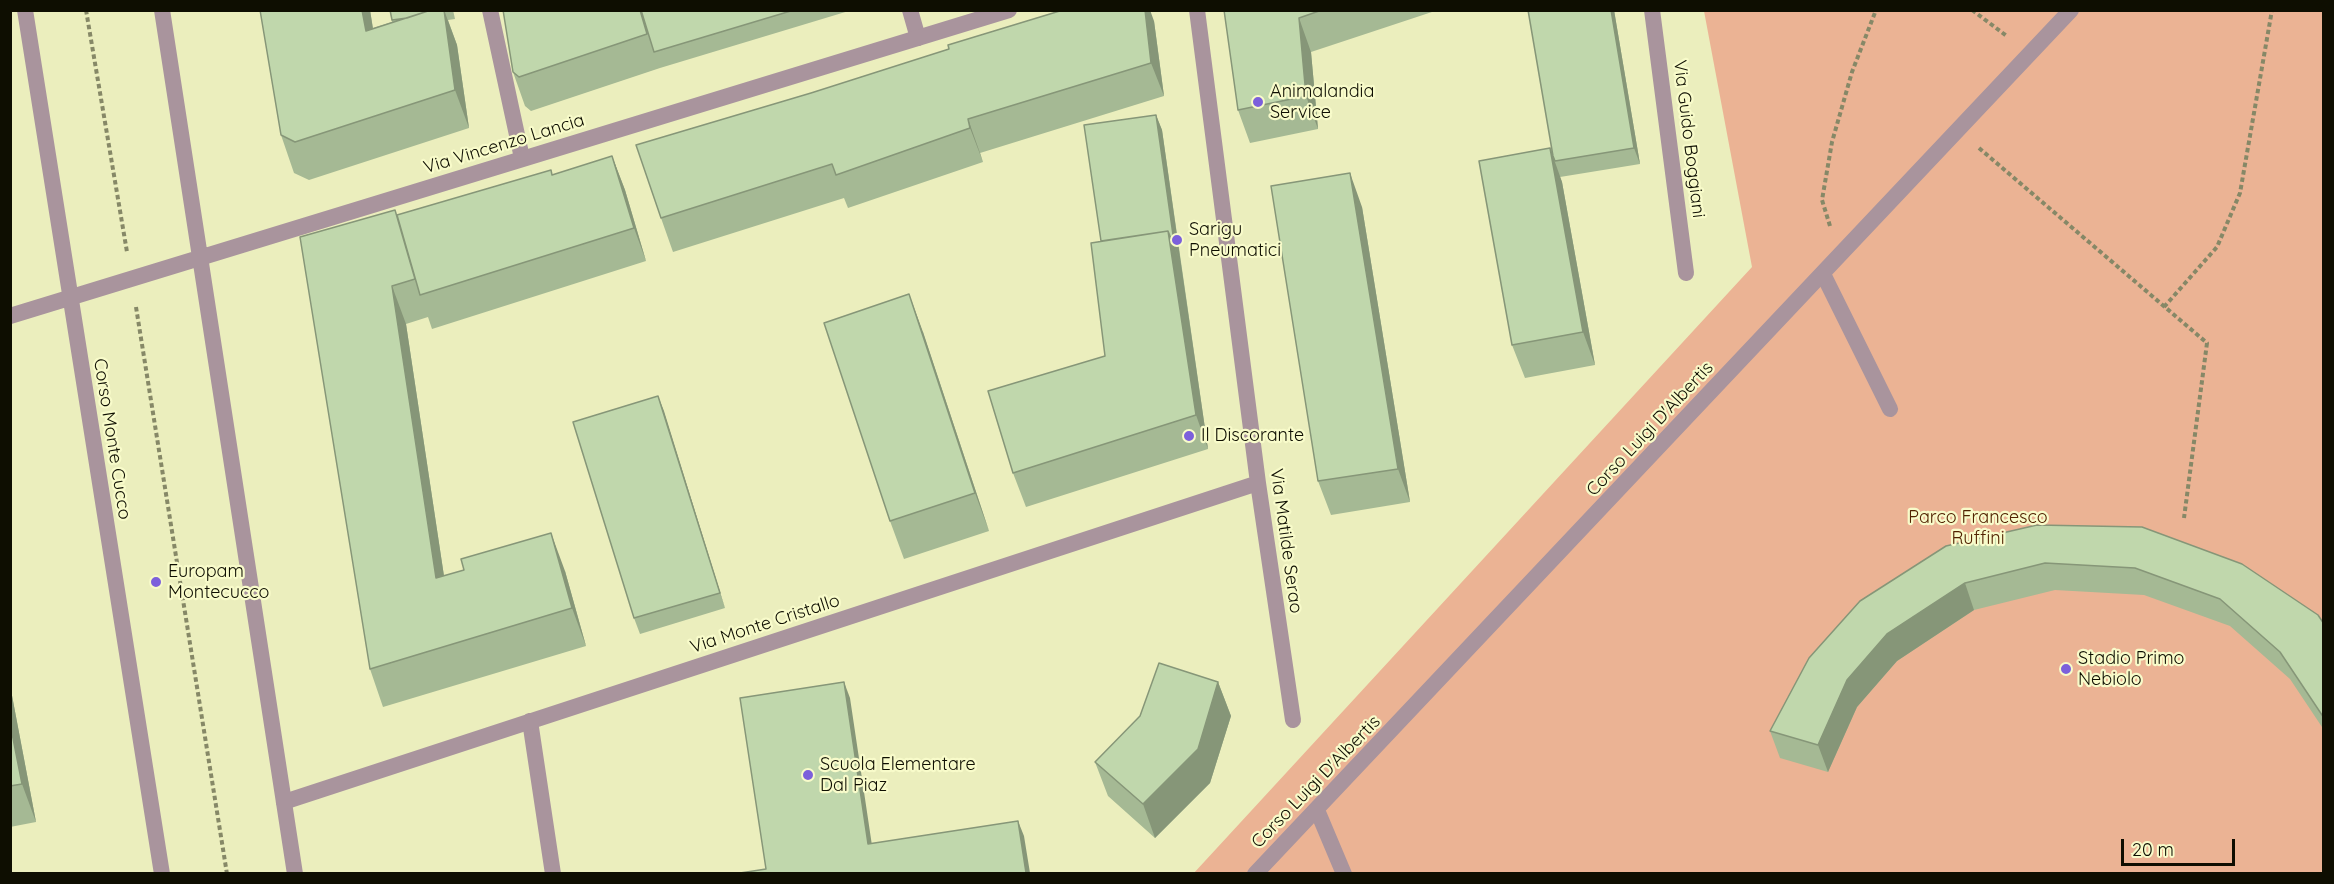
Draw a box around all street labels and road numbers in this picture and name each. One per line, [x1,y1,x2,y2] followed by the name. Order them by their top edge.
[1669,59,1709,219] street label: Via Guido Boggiani
[421,109,587,179] street label: Via Vincenzo Lancia
[89,357,135,521] street label: Corso Monte Cucco
[1582,357,1718,501] street label: Corso Luigi D'Albertis
[1265,467,1307,615] street label: Via Matilde Serao
[688,590,842,658] street label: Via Monte Cristallo
[1247,711,1385,853] street label: Corso Luigi D'Albertis

